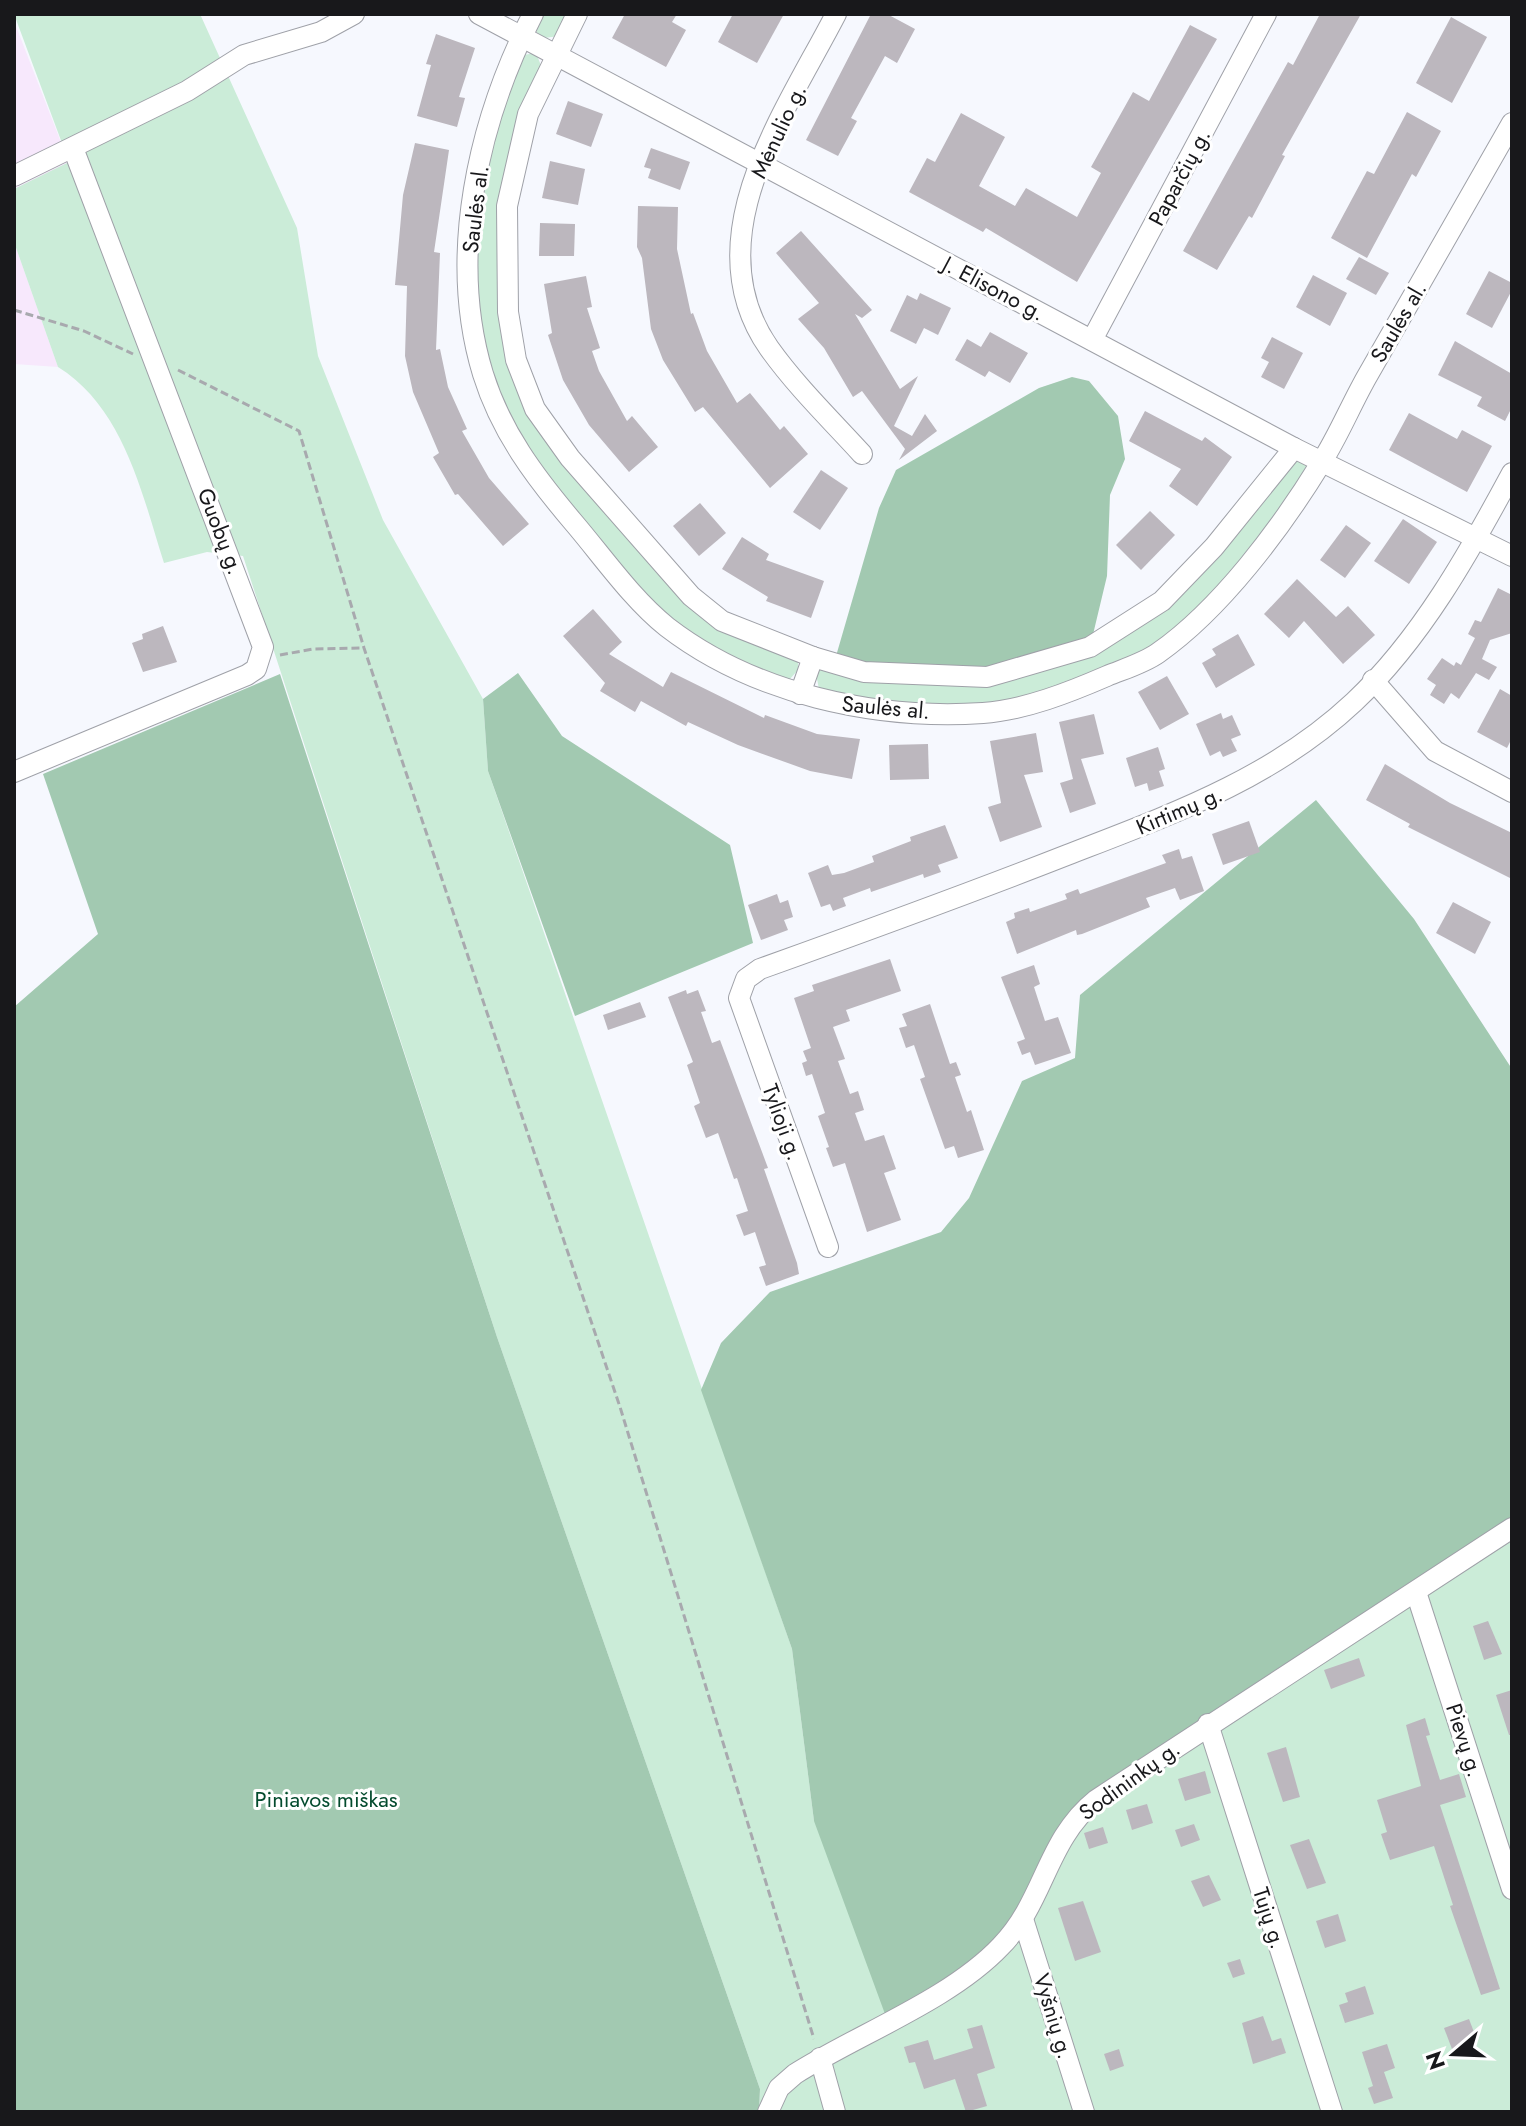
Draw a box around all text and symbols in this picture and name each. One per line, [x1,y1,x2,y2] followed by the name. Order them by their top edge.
[742,79,814,183] street label: Mėnulio g.
[1140,123,1218,231] street label: Paparčių g.
[454,163,496,255] street label: Saulės al.
[935,246,1051,328] street label: J. Elisono g.
[1362,276,1434,368] street label: Saulės al.
[190,483,252,579] street label: Guobų g.
[841,687,931,727] street label: Saulės al.
[1131,777,1227,843] street label: Kirtimų g.
[754,1079,812,1165] street label: Tylioji g.
[1438,1699,1492,1781] street label: Pievų g.
[1072,1732,1186,1828] street label: Sodininkų g.
[254,1783,398,1815] park label: Piniavos miškas
[1245,1883,1295,1953] street label: Tujų g.
[1026,1969,1082,2063] street label: Vyšnių g.
[1414,2014,1494,2094] north arrow
[1417,2047,1453,2074] text: N

